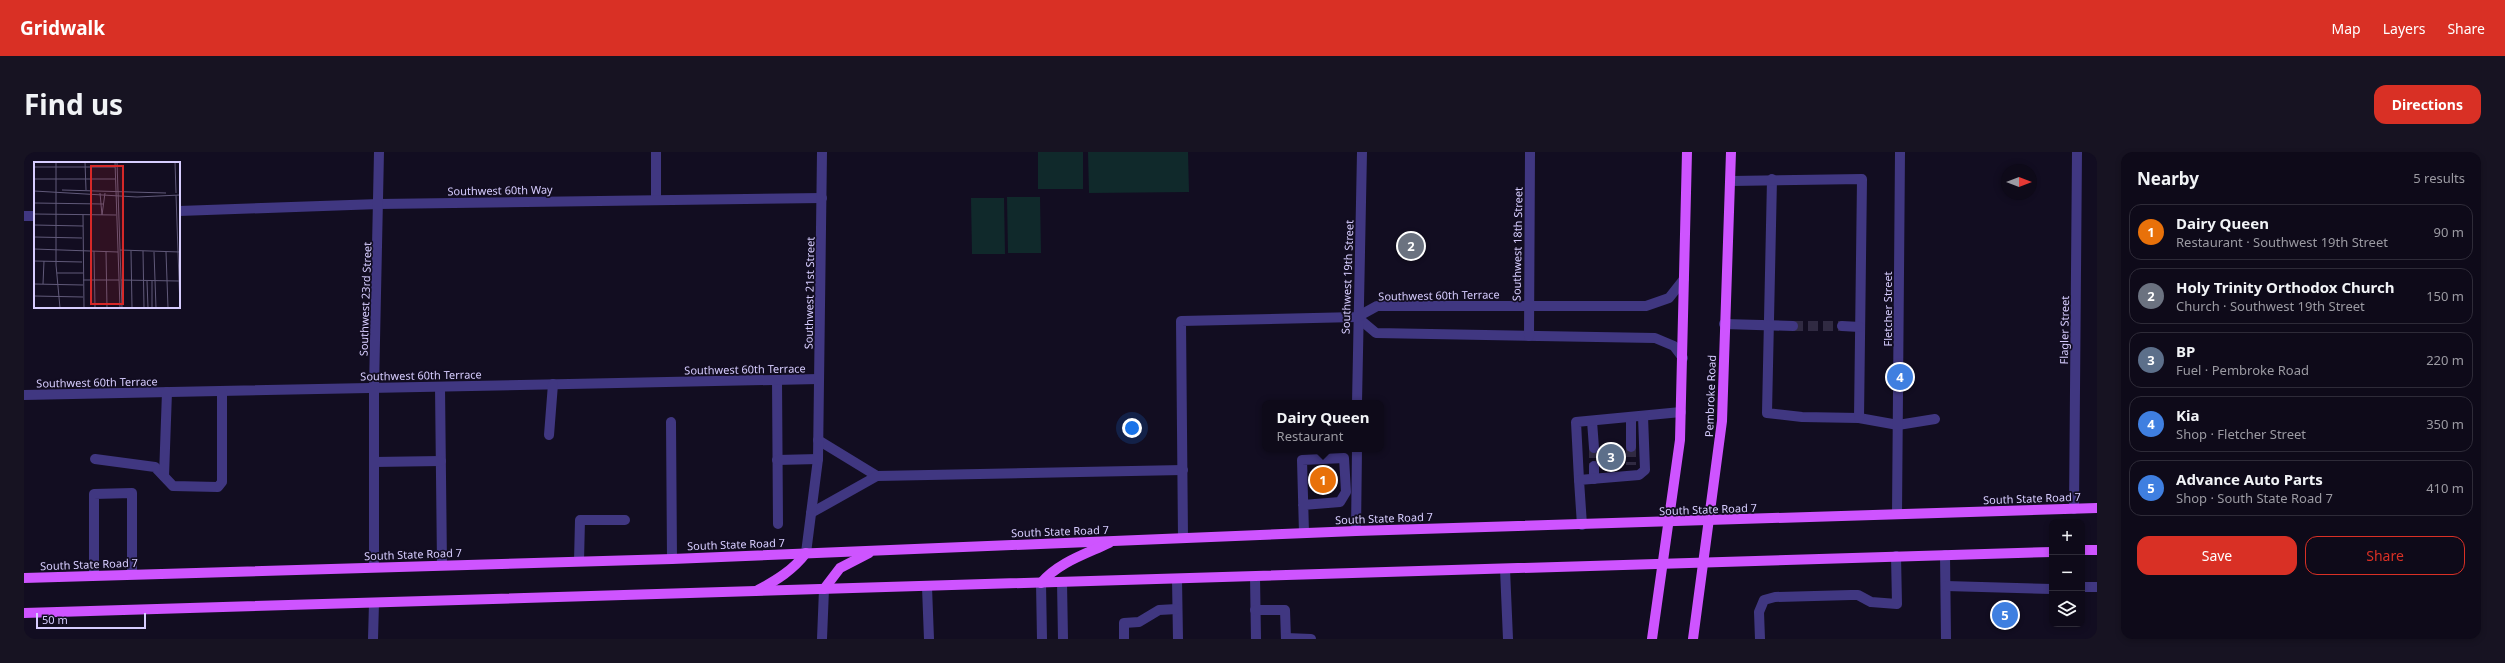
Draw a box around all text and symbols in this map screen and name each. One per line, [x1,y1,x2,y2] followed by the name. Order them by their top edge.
[20,15,105,41] text: Gridwalk
[2332,19,2361,38] text: Map
[2383,19,2425,38] text: Layers
[2447,19,2485,38] text: Share
[24,85,123,123] text: Find us
[2374,85,2481,124] button: Directions
[34,162,180,308] inset map
[2001,164,2037,200] north arrow
[2137,167,2199,190] text: Nearby
[2413,169,2465,187] text: 5 results
[447,182,553,198] street label: Southwest 60th Way
[1509,187,1525,301] street label: Southwest 18th Street
[2176,213,2269,233] text: Dairy Queen
[1338,220,1356,334] street label: Southwest 19th Street
[2147,223,2155,241] text: 1
[2434,223,2464,241] text: 90 m
[1398,231,1424,261] pin: 2
[2176,233,2388,251] text: Restaurant · Southwest 19th Street
[801,237,817,349] street label: Southwest 21st Street
[356,242,374,356] street label: Southwest 23rd Street
[1880,271,1895,347] street label: Fletcher Street
[2176,277,2394,297] text: Holy Trinity Orthodox Church
[1378,286,1500,304] street label: Southwest 60th Terrace
[2147,287,2155,305] text: 2
[2426,287,2464,305] text: 150 m
[2056,296,2072,364] street label: Flagler Street
[2176,297,2365,315] text: Church · Southwest 19th Street
[2176,341,2195,361] text: BP
[2147,351,2155,369] text: 3
[2426,351,2464,369] text: 220 m
[1701,355,1719,437] street label: Pembroke Road
[684,360,806,378] street label: Southwest 60th Terrace
[2176,361,2309,379] text: Fuel · Pembroke Road
[1887,362,1913,392] pin: 4
[360,366,482,384] street label: Southwest 60th Terrace
[36,373,158,391] street label: Southwest 60th Terrace
[1262,400,1384,452] popup
[2176,405,2199,425] text: Kia
[1277,407,1369,427] text: Dairy Queen
[2147,415,2155,433] text: 4
[2426,415,2464,433] text: 350 m
[1122,418,1142,438] your location
[2176,425,2306,443] text: Shop · Fletcher Street
[1277,427,1343,445] text: Restaurant
[1598,442,1624,472] pin: 3
[1310,465,1336,495] pin: 1
[2176,469,2323,489] text: Advance Auto Parts
[2147,479,2155,497] text: 5
[2426,479,2464,497] text: 410 m
[1983,489,2081,507] street label: South State Road 7
[2176,489,2333,507] text: Shop · South State Road 7
[1659,500,1757,518] street label: South State Road 7
[1335,509,1433,527] street label: South State Road 7
[2049,519,2085,627] map controls
[2049,519,2085,555] button: +
[1011,522,1109,540] street label: South State Road 7
[687,535,785,553] street label: South State Road 7
[2137,536,2297,575] button: Save
[2305,536,2465,575] button: Share
[364,545,462,563] street label: South State Road 7
[40,555,138,573] street label: South State Road 7
[2049,555,2085,591] button: −
[2049,591,2085,627] button: layers
[1992,600,2018,630] pin: 5
[36,611,146,630] scale bar
[42,612,68,627] text: 50 m

